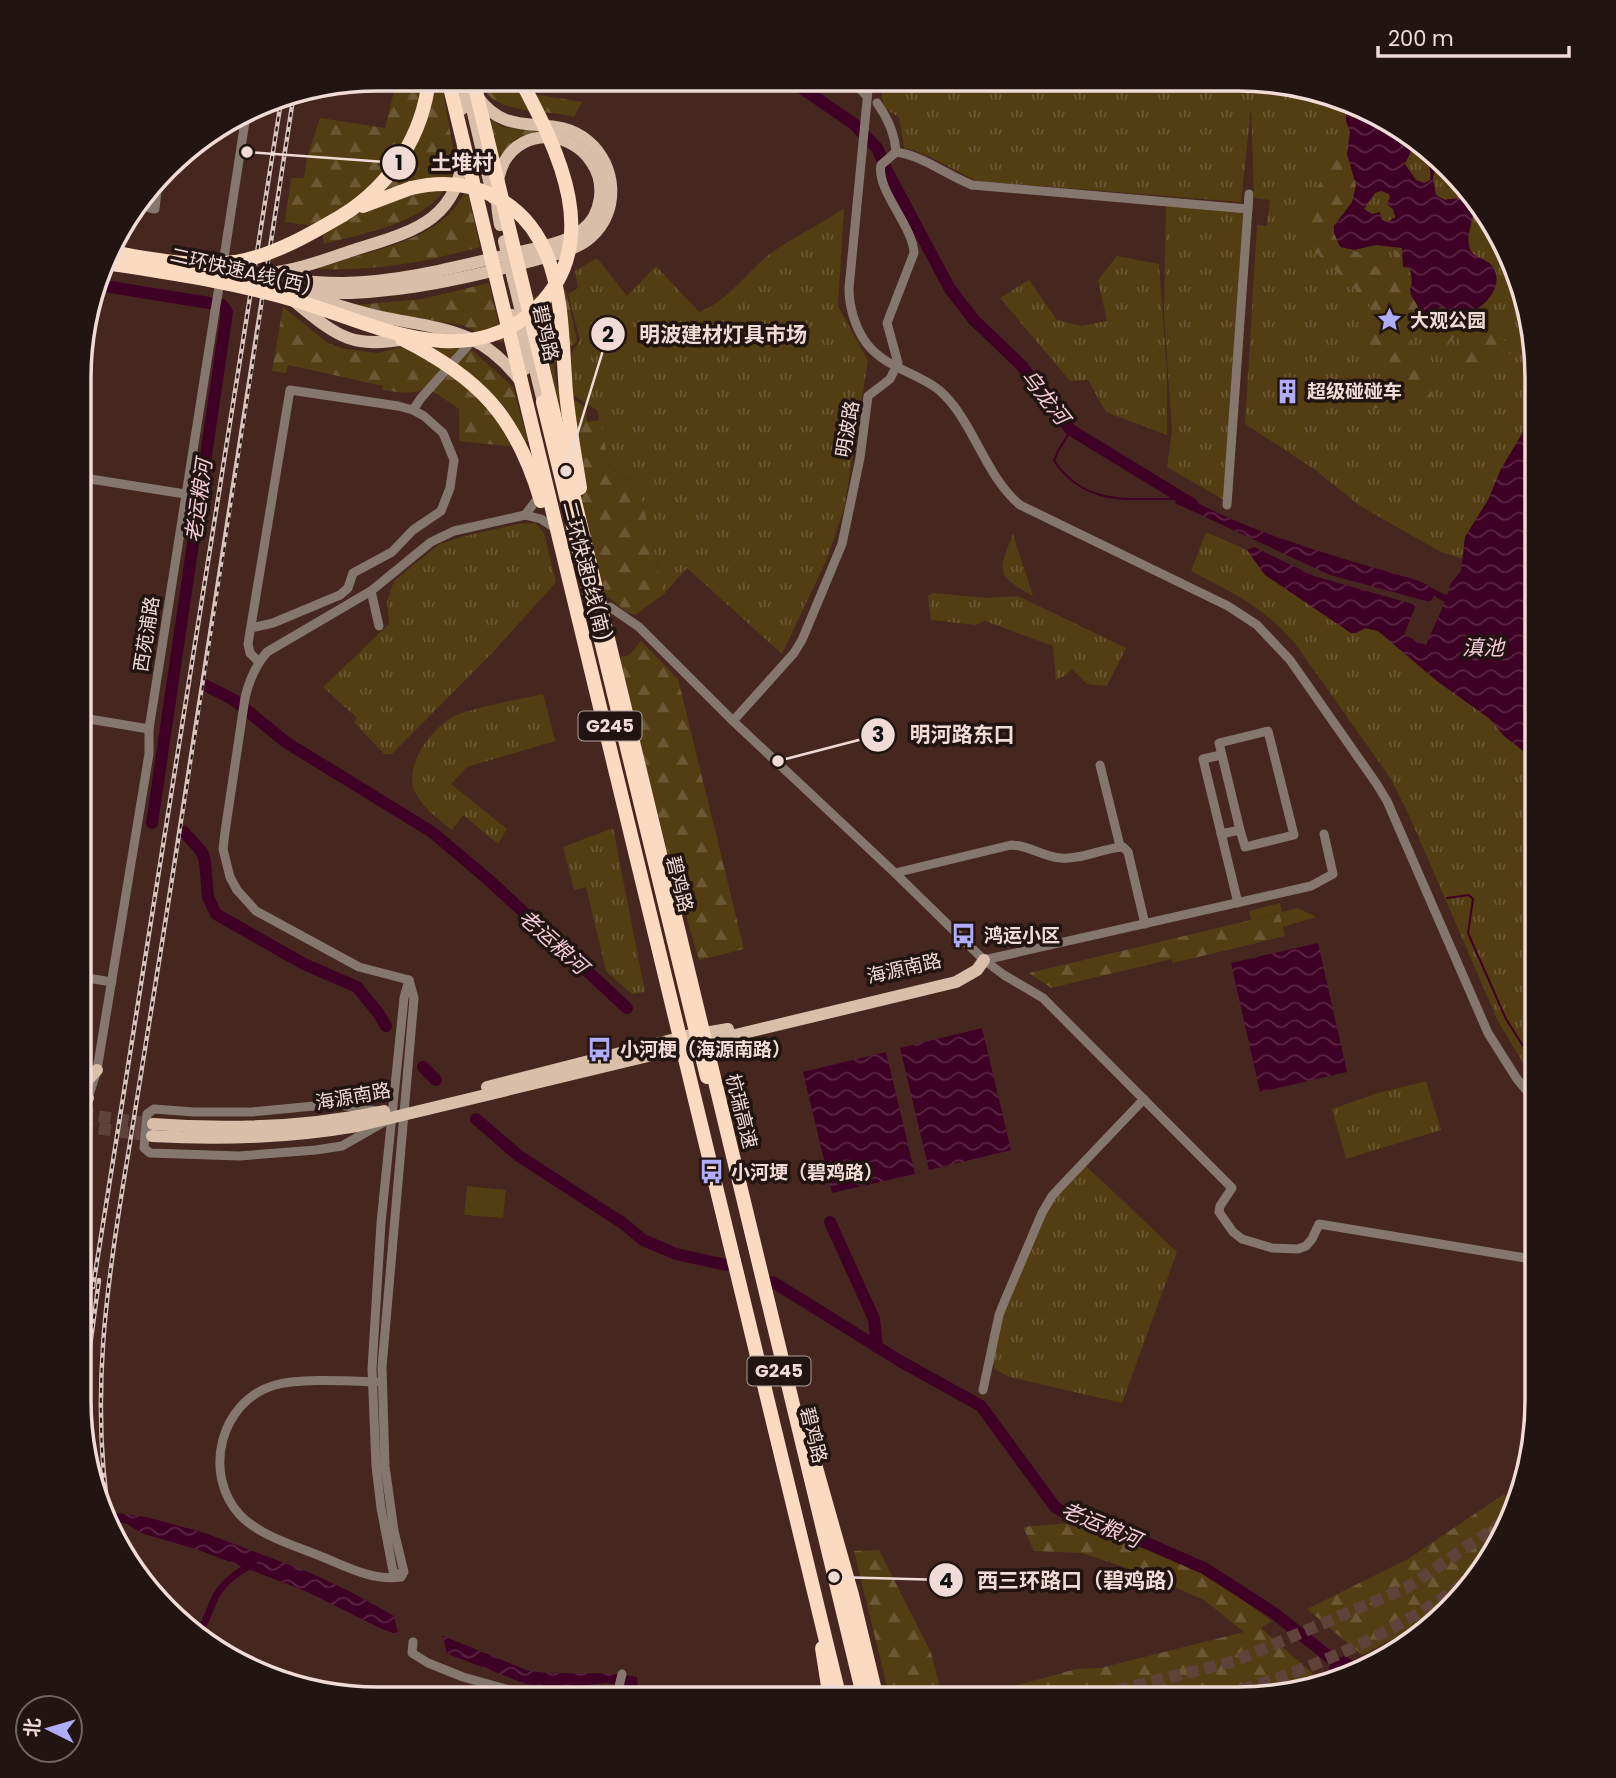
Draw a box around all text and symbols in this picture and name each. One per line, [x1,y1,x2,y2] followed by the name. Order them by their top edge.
[1378,14,1569,58] scale bar
[1388,24,1454,53] text: 200 m
[382,142,508,184] callout: 土堆村
[395,148,403,177] text: 1
[431,148,494,177] text: 土堆村
[168,241,314,300] street label: 二环快速A线(西)
[526,302,565,364] street label: 碧鸡路
[1376,306,1404,334] place icon: 大观公园
[1410,307,1486,334] place label: 大观公园
[590,313,821,355] callout: 明波建材灯具市场
[602,320,614,349] text: 2
[639,320,807,349] text: 明波建材灯具市场
[1015,363,1079,434] water label: 乌龙河
[1273,377,1301,405] building icon: 超级碰碰车
[1307,378,1402,405] place label: 超级碰碰车
[829,399,866,460] street label: 明波路
[178,453,219,545] water label: 老运粮河
[556,499,617,644] street label: 二环快速B线(南)
[127,594,166,674] street label: 西苑浦路
[1462,633,1506,662] water label: 滇池
[578,712,642,740] road number: G245
[860,714,1028,756] callout: 明河路东口
[872,720,884,749] text: 3
[910,720,1015,749] text: 明河路东口
[660,853,700,915] street label: 碧鸡路
[512,903,597,983] water label: 老运粮河
[950,921,978,949] bus stop icon: 鸿运小区
[984,922,1060,949] place label: 鸿运小区
[864,947,944,990] street label: 海源南路
[586,1035,614,1063] bus stop icon: 小河梗（海源南路）
[620,1036,791,1063] place label: 小河梗（海源南路）
[719,1071,764,1151] street label: 杭瑞高速
[313,1077,393,1116] street label: 海源南路
[697,1158,725,1186] bus stop icon: 小河埂（碧鸡路）
[731,1159,883,1186] place label: 小河埂（碧鸡路）
[748,1356,810,1386] road number: G245
[794,1404,834,1466] street label: 碧鸡路
[1057,1495,1149,1556] water label: 老运粮河
[928,1559,1201,1601] callout: 西三环路口（碧鸡路）
[939,1566,953,1595] text: 4
[977,1566,1187,1595] text: 西三环路口（碧鸡路）
[14,1694,84,1764] north arrow
[18,1717,47,1738] text: 北

